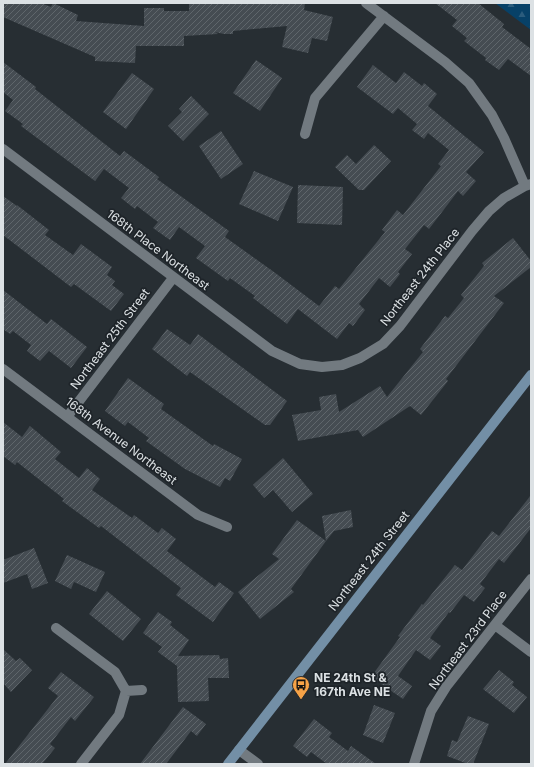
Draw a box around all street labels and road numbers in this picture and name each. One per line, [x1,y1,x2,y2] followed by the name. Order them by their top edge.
[104,206,213,293] street label: 168th Place Northeast
[377,225,462,329] street label: Northeast 24th Place
[67,285,152,392] street label: Northeast 25th Street
[63,394,180,487] street label: 168th Avenue Northeast
[325,508,412,614] street label: Northeast 24th Street
[425,587,510,692] street label: Northeast 23rd Place

